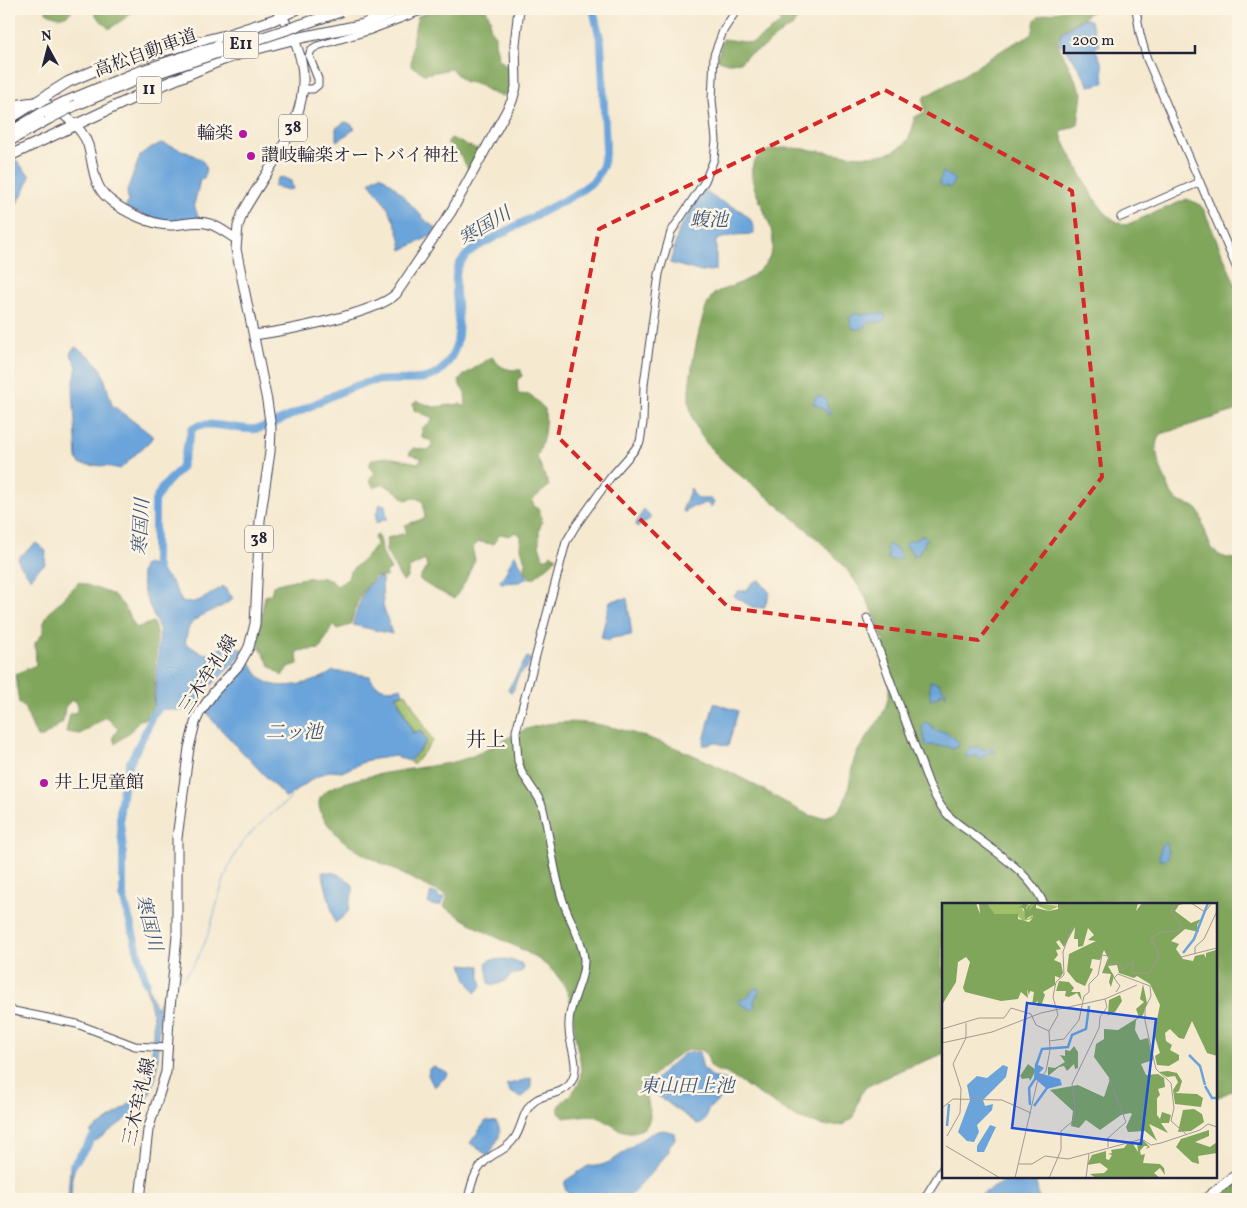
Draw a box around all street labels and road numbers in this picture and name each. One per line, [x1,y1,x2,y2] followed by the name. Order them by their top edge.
[91,24,201,84] street label: 高松自動車道
[224,32,258,58] road number: E11
[136,76,162,104] road number: 11
[279,115,307,142] road number: 38
[245,526,273,552] road number: 38
[174,630,244,720] street label: 三木牟礼線
[118,1055,162,1149] street label: 三木牟礼線

